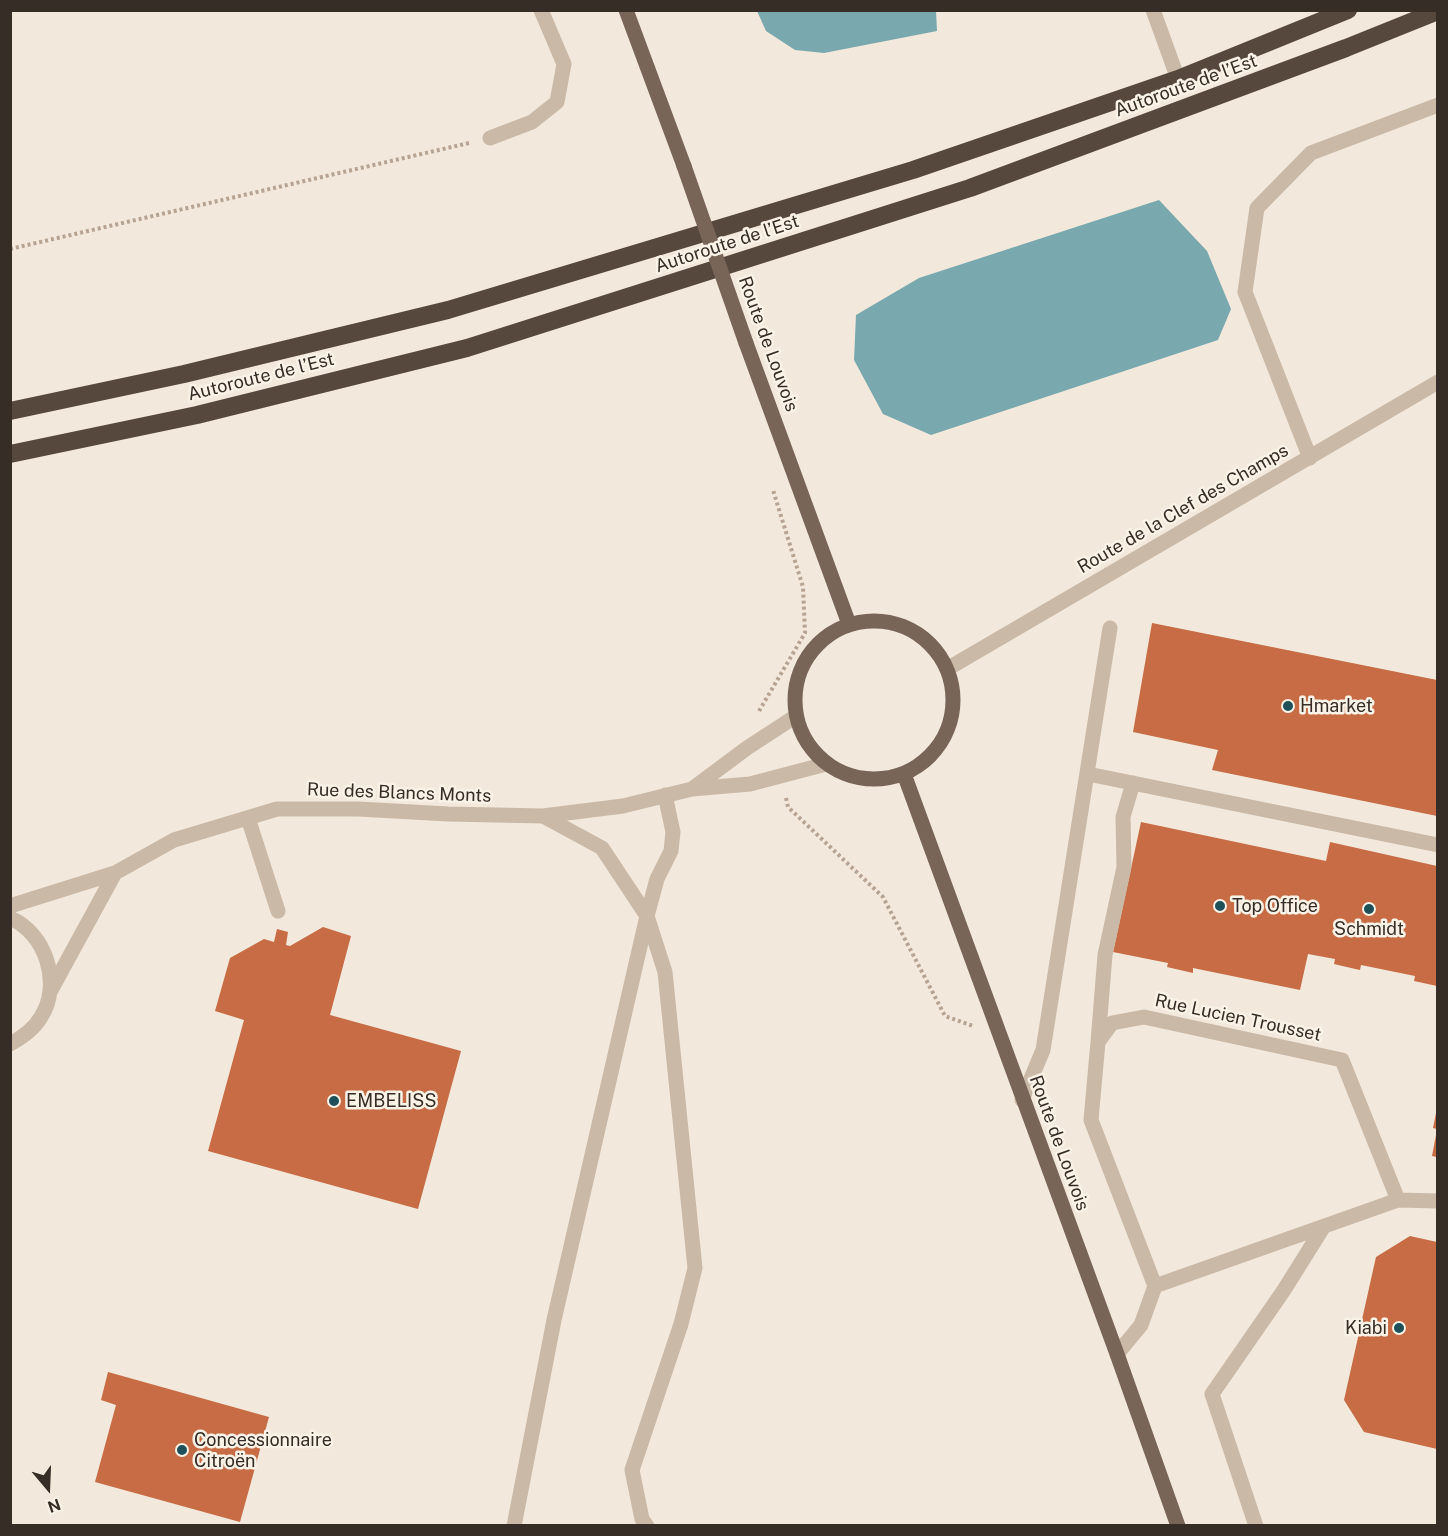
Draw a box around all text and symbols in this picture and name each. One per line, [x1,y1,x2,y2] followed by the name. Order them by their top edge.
[1112,50,1260,122] street label: Autoroute de l’Est
[652,211,802,277] street label: Autoroute de l’Est
[734,273,802,415] street label: Route de Louvois
[186,348,336,406] street label: Autoroute de l’Est
[1074,440,1292,578] street label: Route de la Clef des Champs
[1300,695,1373,717] place label: Hmarket
[1281,699,1295,713] marker: Hmarket
[306,779,492,807] street label: Rue des Blancs Monts
[1232,895,1318,917] place label: Top Office
[1213,899,1227,913] marker: Top Office
[1362,902,1376,916] marker: Schmidt
[1334,918,1404,940] place label: Schmidt
[1153,990,1323,1046] street label: Rue Lucien Trousset
[1025,1072,1093,1214] street label: Route de Louvois
[346,1090,436,1112] place label: EMBELISS
[327,1094,341,1108] marker: EMBELISS
[1345,1317,1387,1339] place label: Kiabi
[1392,1321,1406,1335] marker: Kiabi
[194,1429,332,1472] place label: Concessionnaire Citroën
[175,1443,189,1457] marker: Concessionnaire Citroën
[18,1458,78,1518] north arrow
[45,1494,63,1517] text: N

